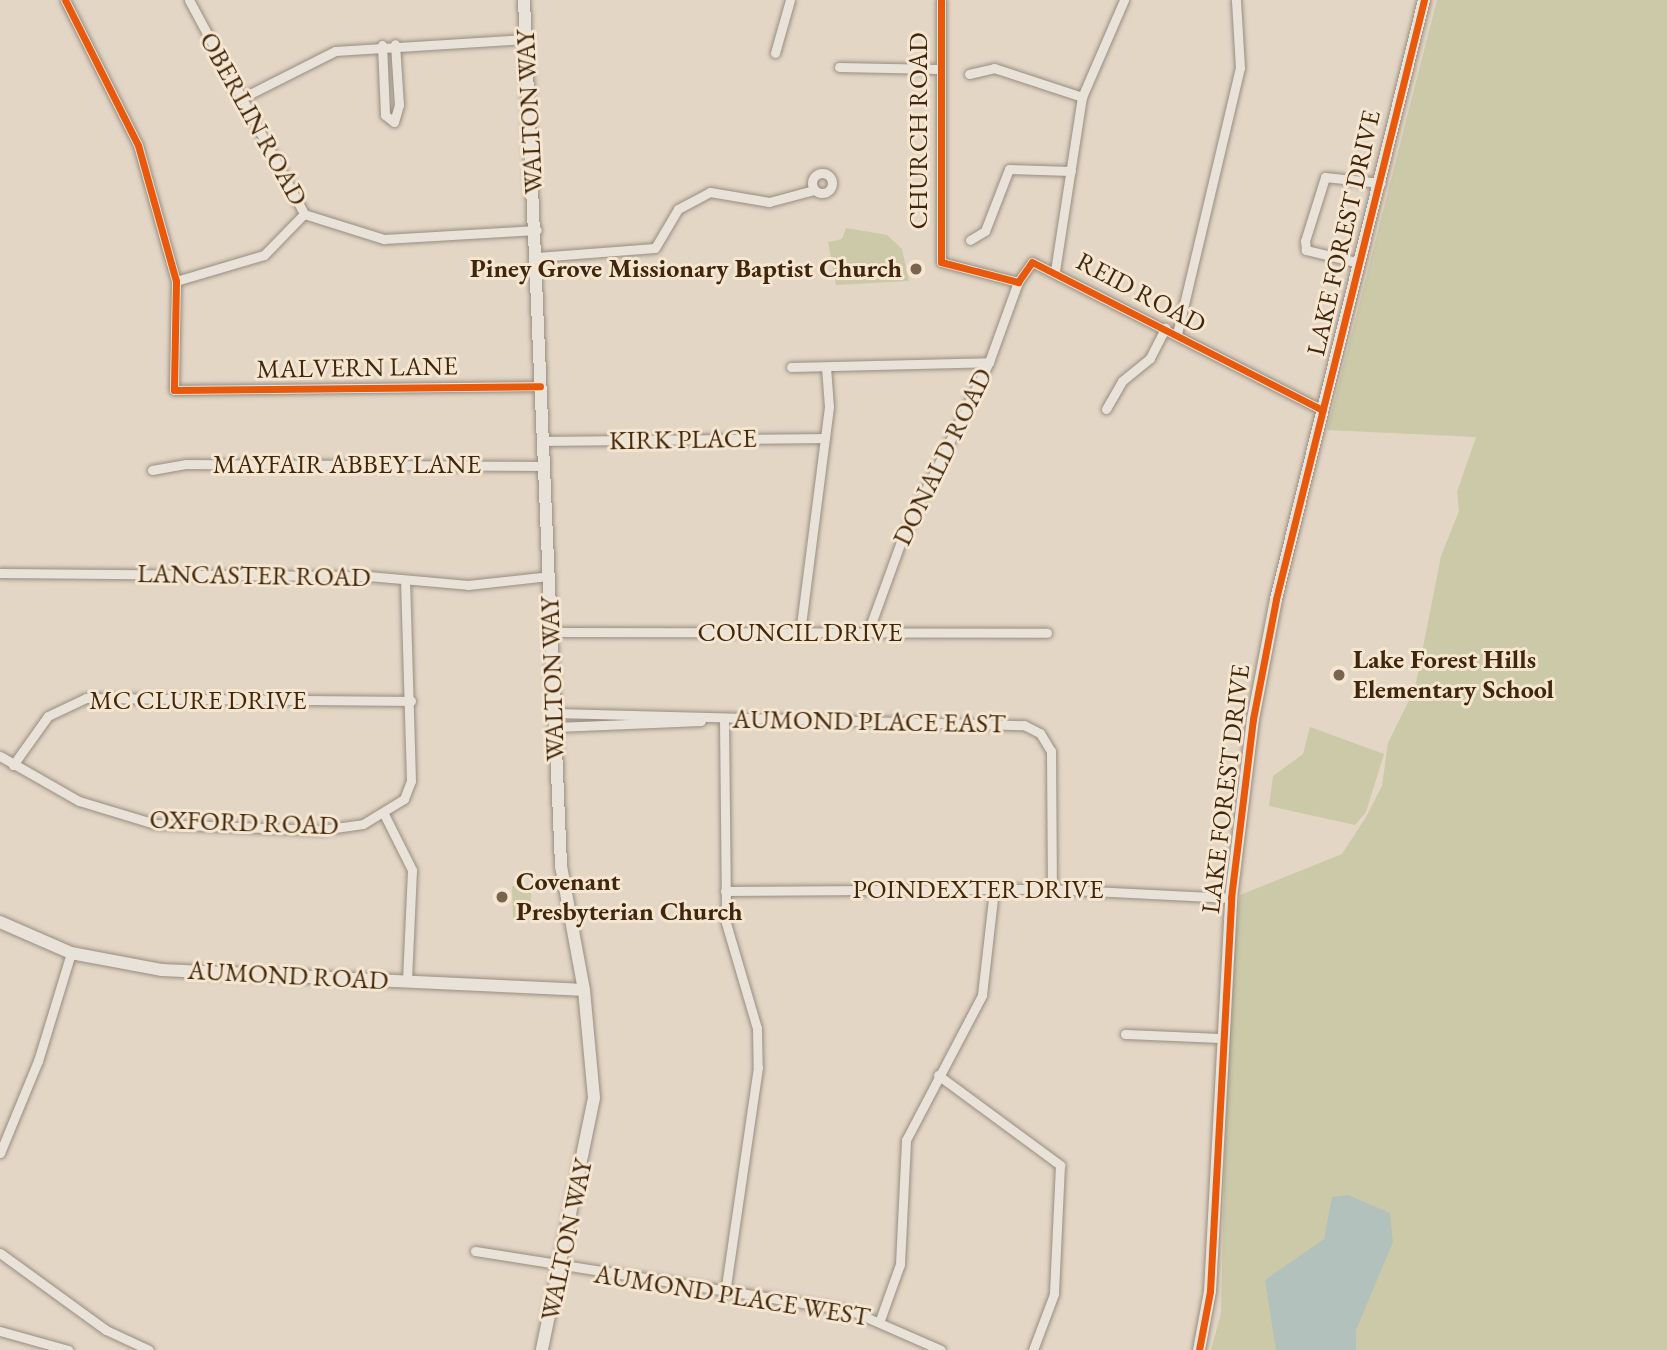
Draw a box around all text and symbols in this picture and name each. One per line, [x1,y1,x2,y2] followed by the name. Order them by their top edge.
[192,27,314,211] street label: OBERLIN ROAD
[510,29,550,195] street label: WALTON WAY
[903,32,935,230] street label: CHURCH ROAD
[1301,107,1387,359] street label: LAKE FOREST DRIVE
[1071,246,1211,340] street label: REID ROAD
[470,253,902,285] place label: Piney Grove Missionary Baptist Church
[908,261,924,277] marker: Piney Grove Missionary Baptist Church
[256,351,458,385] street label: MALVERN LANE
[887,363,999,551] street label: DONALD ROAD
[609,423,757,457] street label: KIRK PLACE
[213,449,481,481] street label: MAYFAIR ABBEY LANE
[137,558,371,594] street label: LANCASTER ROAD
[535,596,571,762] street label: WALTON WAY
[698,617,902,649] street label: COUNCIL DRIVE
[1353,644,1554,706] place label: Lake Forest Hills Elementary School
[1195,663,1257,915] street label: LAKE FOREST DRIVE
[1331,667,1347,683] marker: Lake Forest Hills Elementary School
[89,685,307,717] street label: MC CLURE DRIVE
[732,704,1006,740] street label: AUMOND PLACE EAST
[149,804,339,842] street label: OXFORD ROAD
[516,866,743,928] place label: Covenant Presbyterian Church
[852,874,1104,906] street label: POINDEXTER DRIVE
[494,889,510,905] marker: Covenant Presbyterian Church
[187,955,389,997] street label: AUMOND ROAD
[535,1156,599,1324] street label: WALTON WAY
[592,1259,872,1333] street label: AUMOND PLACE WEST

